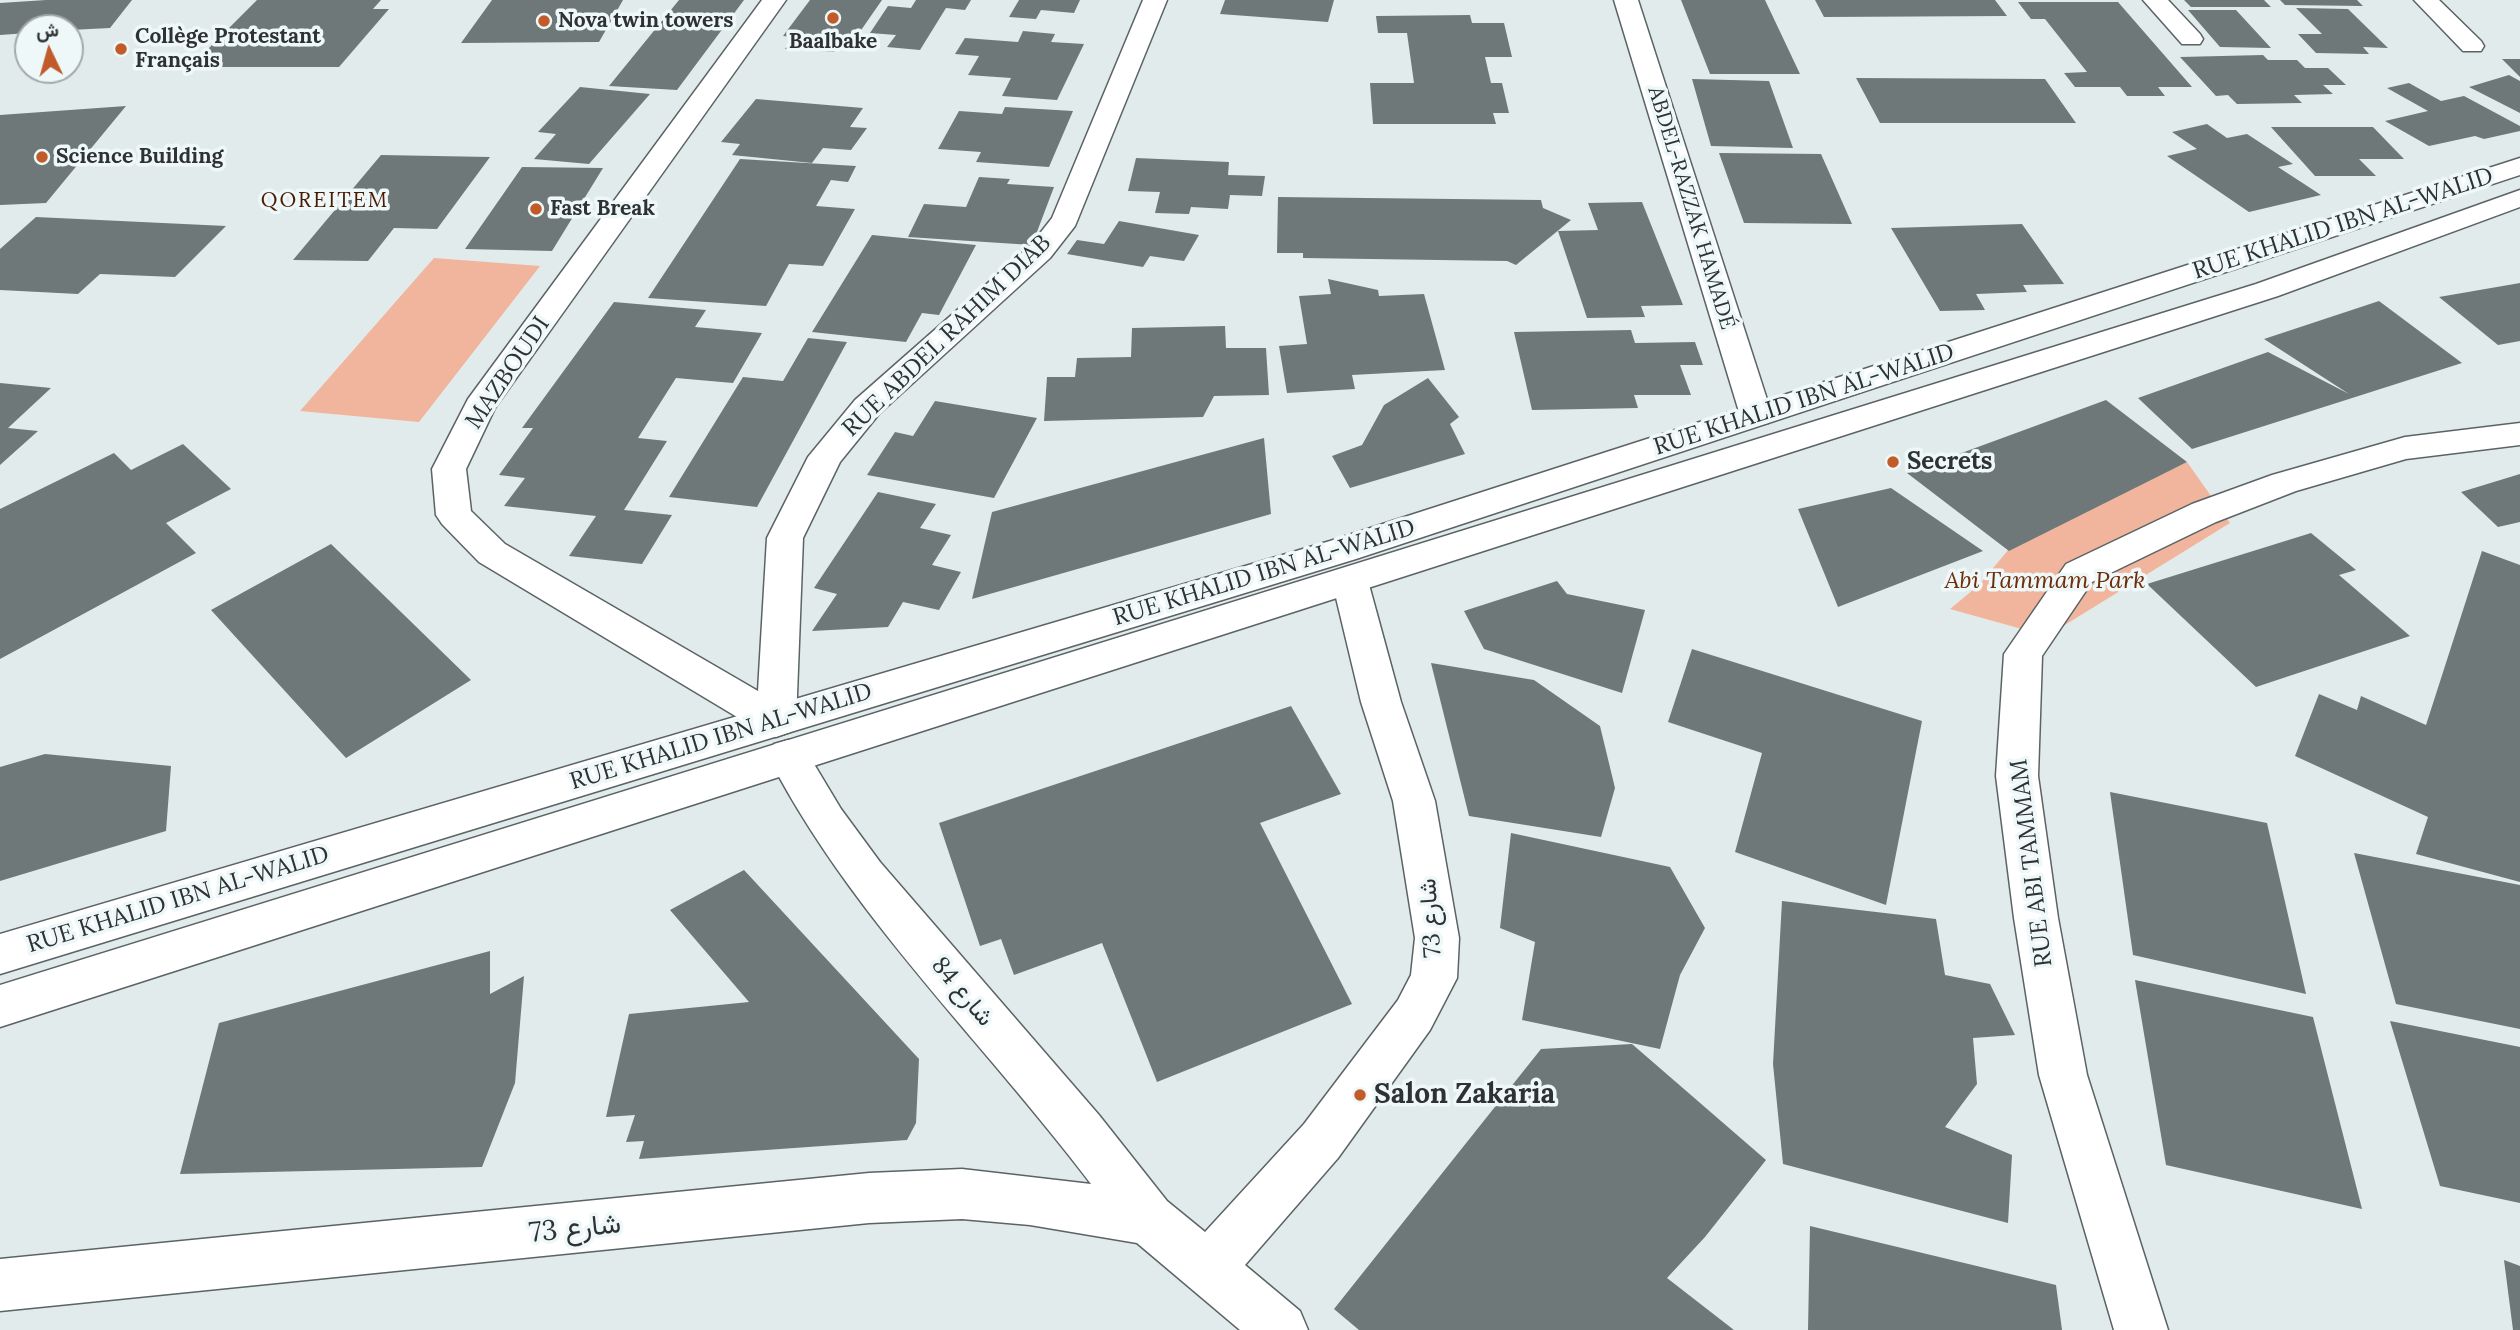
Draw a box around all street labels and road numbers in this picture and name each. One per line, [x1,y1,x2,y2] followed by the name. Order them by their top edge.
[1642,84,1740,332] street label: ABDEL-RAZZAK HAMADÉ
[2189,162,2497,286] street label: RUE KHALID IBN AL-WALID
[837,229,1057,443] street label: RUE ABDEL RAHIM DIAB
[460,311,556,435] street label: MAZBOUDI
[1650,338,1958,462] street label: RUE KHALID IBN AL-WALID
[1109,513,1419,633] street label: RUE KHALID IBN AL-WALID
[566,677,876,797] street label: RUE KHALID IBN AL-WALID
[2005,757,2059,969] street label: RUE ABI TAMMAM
[23,840,333,960] street label: RUE KHALID IBN AL-WALID
[1414,878,1448,958] street label: شارع 73
[925,952,999,1032] street label: شارع 84
[527,1207,623,1251] street label: شارع 73

